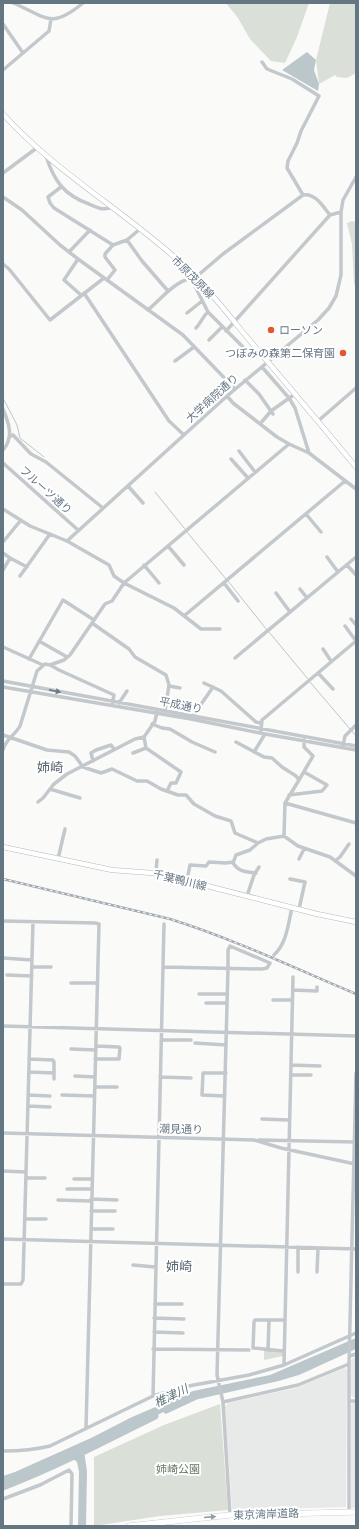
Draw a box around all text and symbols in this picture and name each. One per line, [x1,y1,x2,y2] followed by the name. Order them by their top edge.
[169,253,217,301] street label: 市原茂原線
[279,324,323,336] place label: ローソン
[266,325,276,335] marker: ローソン
[225,347,335,359] place label: つぼみの森第二保育園
[338,348,348,358] marker: つぼみの森第二保育園
[183,371,241,425] street label: 大学病院通り
[18,464,74,516] street label: フルーツ通り
[49,688,61,694] one-way arrow
[158,695,204,715] street label: 平成通り
[37,760,63,775] district label: 姉崎
[152,868,208,892] street label: 千葉鴨川線
[159,1123,203,1135] street label: 潮見通り
[166,1259,192,1274] district label: 姉崎
[152,1381,192,1410] water label: 椎津川
[156,1463,200,1475] park label: 姉崎公園
[233,1507,299,1521] street label: 東京湾岸道路
[204,1514,216,1520] one-way arrow

